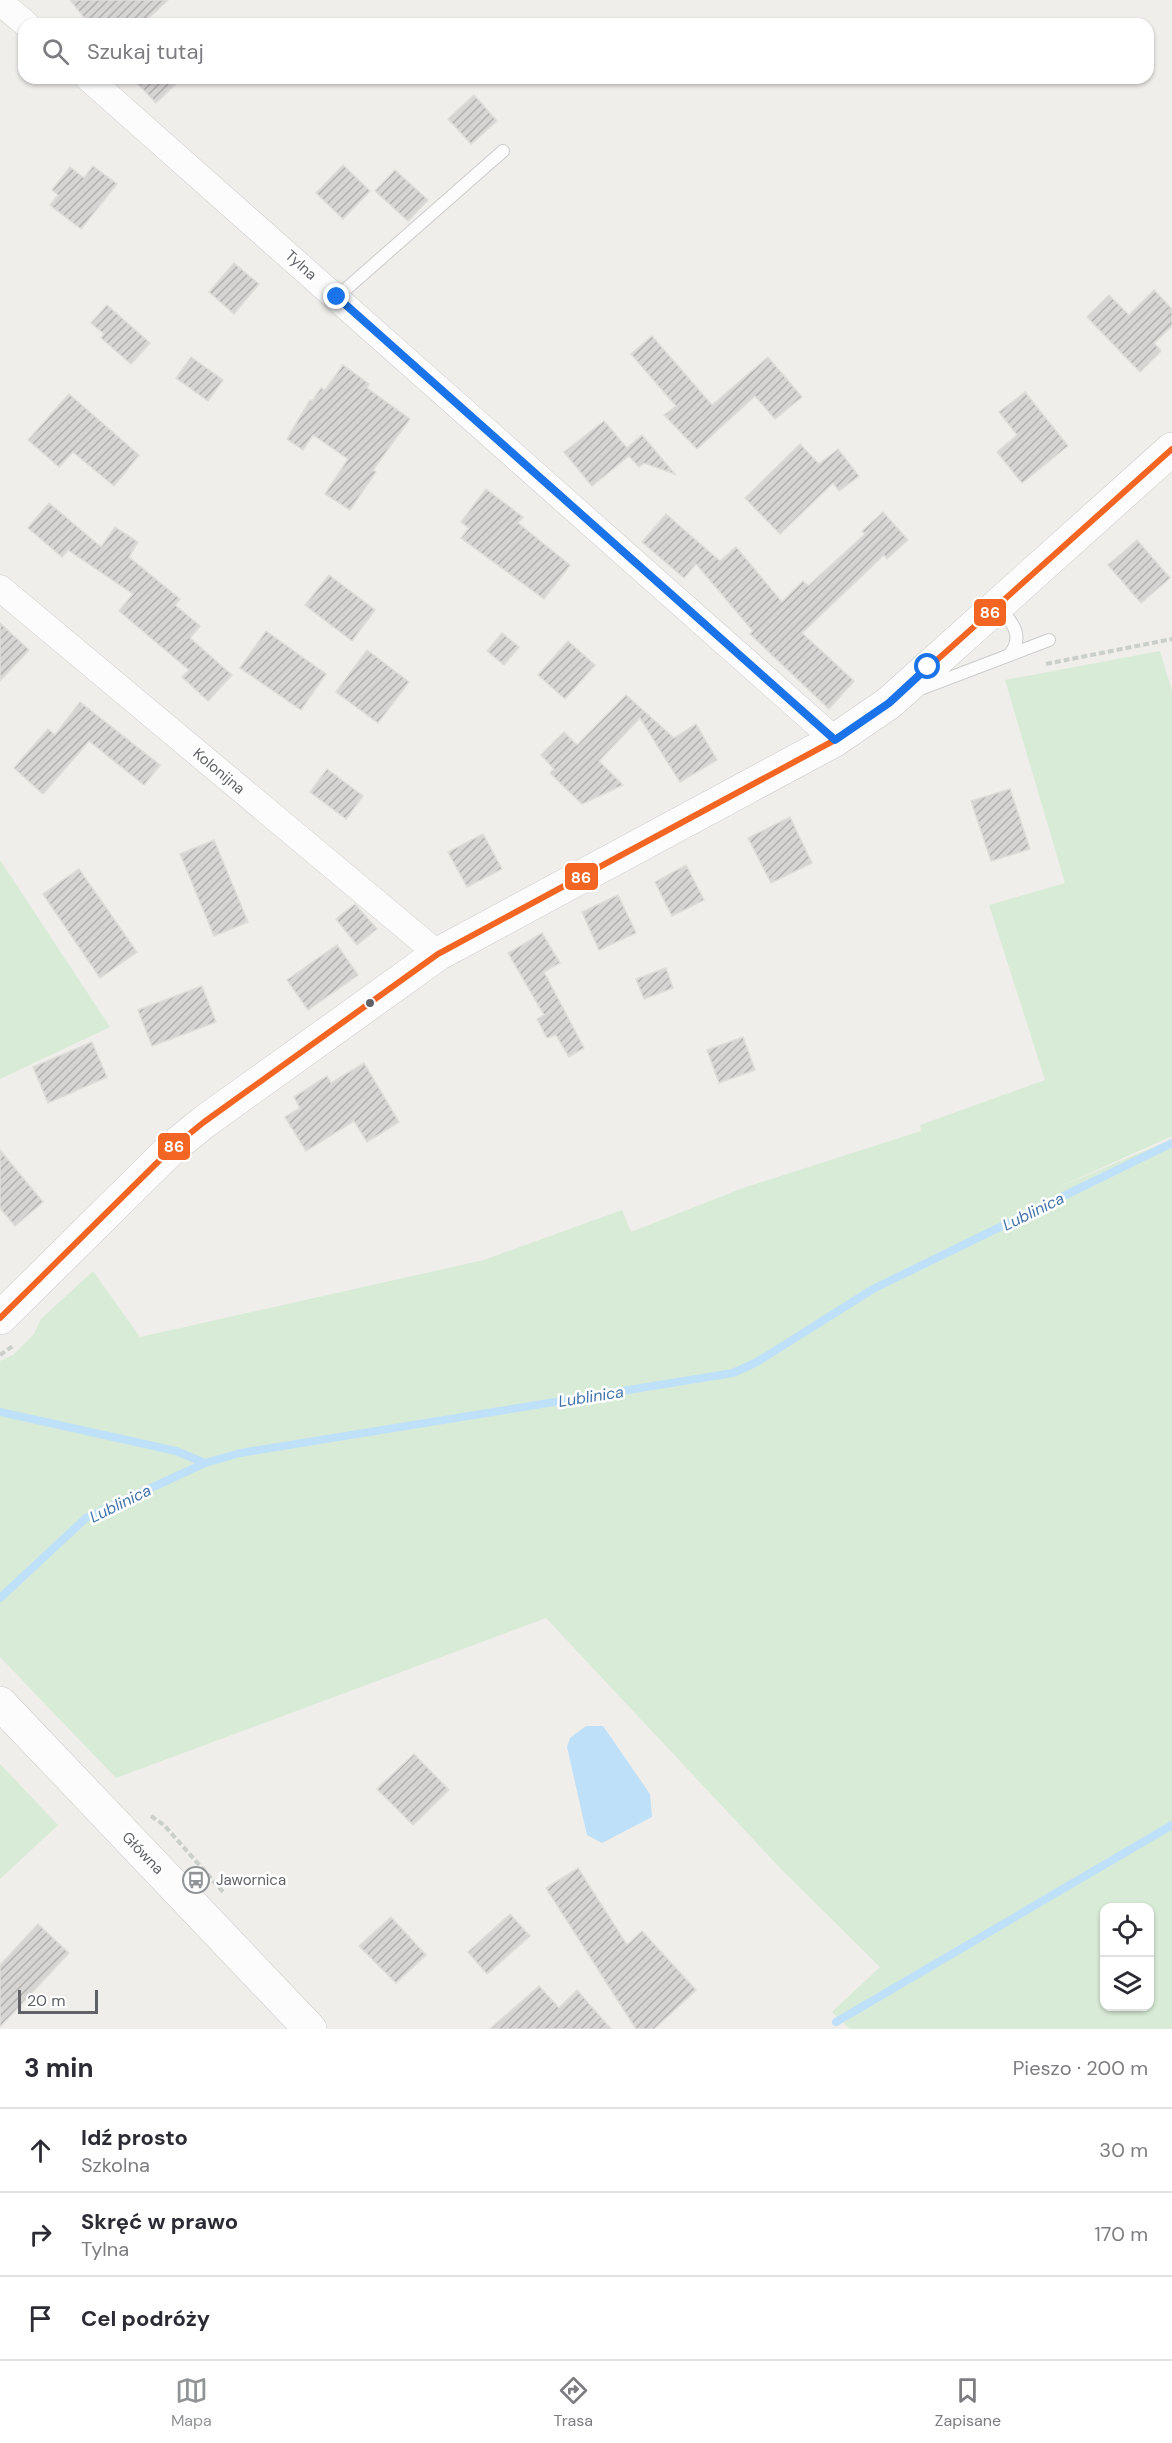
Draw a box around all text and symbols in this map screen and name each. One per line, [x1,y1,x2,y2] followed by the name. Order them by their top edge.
[18,18,1154,84] search box
[39,35,72,68] icon: search
[87,37,204,66] text: Szukaj tutaj
[281,245,321,285] street label: Tylna
[323,283,349,309] route end
[973,598,1007,627] line badge: 86
[980,602,1000,623] text: 86
[914,653,940,679] route start
[189,743,249,799] street label: Kolonijna
[564,862,599,891] line badge: 86
[571,867,591,888] text: 86
[364,997,376,1009] unlabelled marker
[157,1132,191,1161] line badge: 86
[164,1136,184,1157] text: 86
[999,1187,1068,1235] water label: Lublinica
[557,1381,626,1412] water label: Lublinica
[86,1479,155,1527] water label: Lublinica
[118,1827,168,1879] street label: Główna
[181,1865,211,1895] bus stop icon: Jawornica
[216,1870,286,1890] place label: Jawornica
[1100,1903,1154,2011] map controls
[1100,1903,1154,1957] button: locate
[1100,1957,1154,2011] button: layers
[18,1987,98,2014] scale bar
[27,1990,66,2011] text: 20 m
[24,2051,93,2085] text: 3 min
[1013,2055,1148,2081] text: Pieszo · 200 m
[81,2123,188,2152] text: Idź prosto
[24,2134,57,2167] icon: ahead
[1099,2137,1148,2163] text: 30 m
[81,2152,150,2178] text: Szkolna
[81,2207,238,2236] text: Skręć w prawo
[24,2218,57,2251] icon: right
[1095,2221,1148,2247] text: 170 m
[81,2236,129,2262] text: Tylna
[24,2302,57,2335] icon: arrive
[81,2304,210,2333] text: Cel podróży
[171,2374,212,2431] tab: Mapa
[554,2374,593,2431] tab: Trasa
[935,2374,1001,2431] tab: Zapisane

